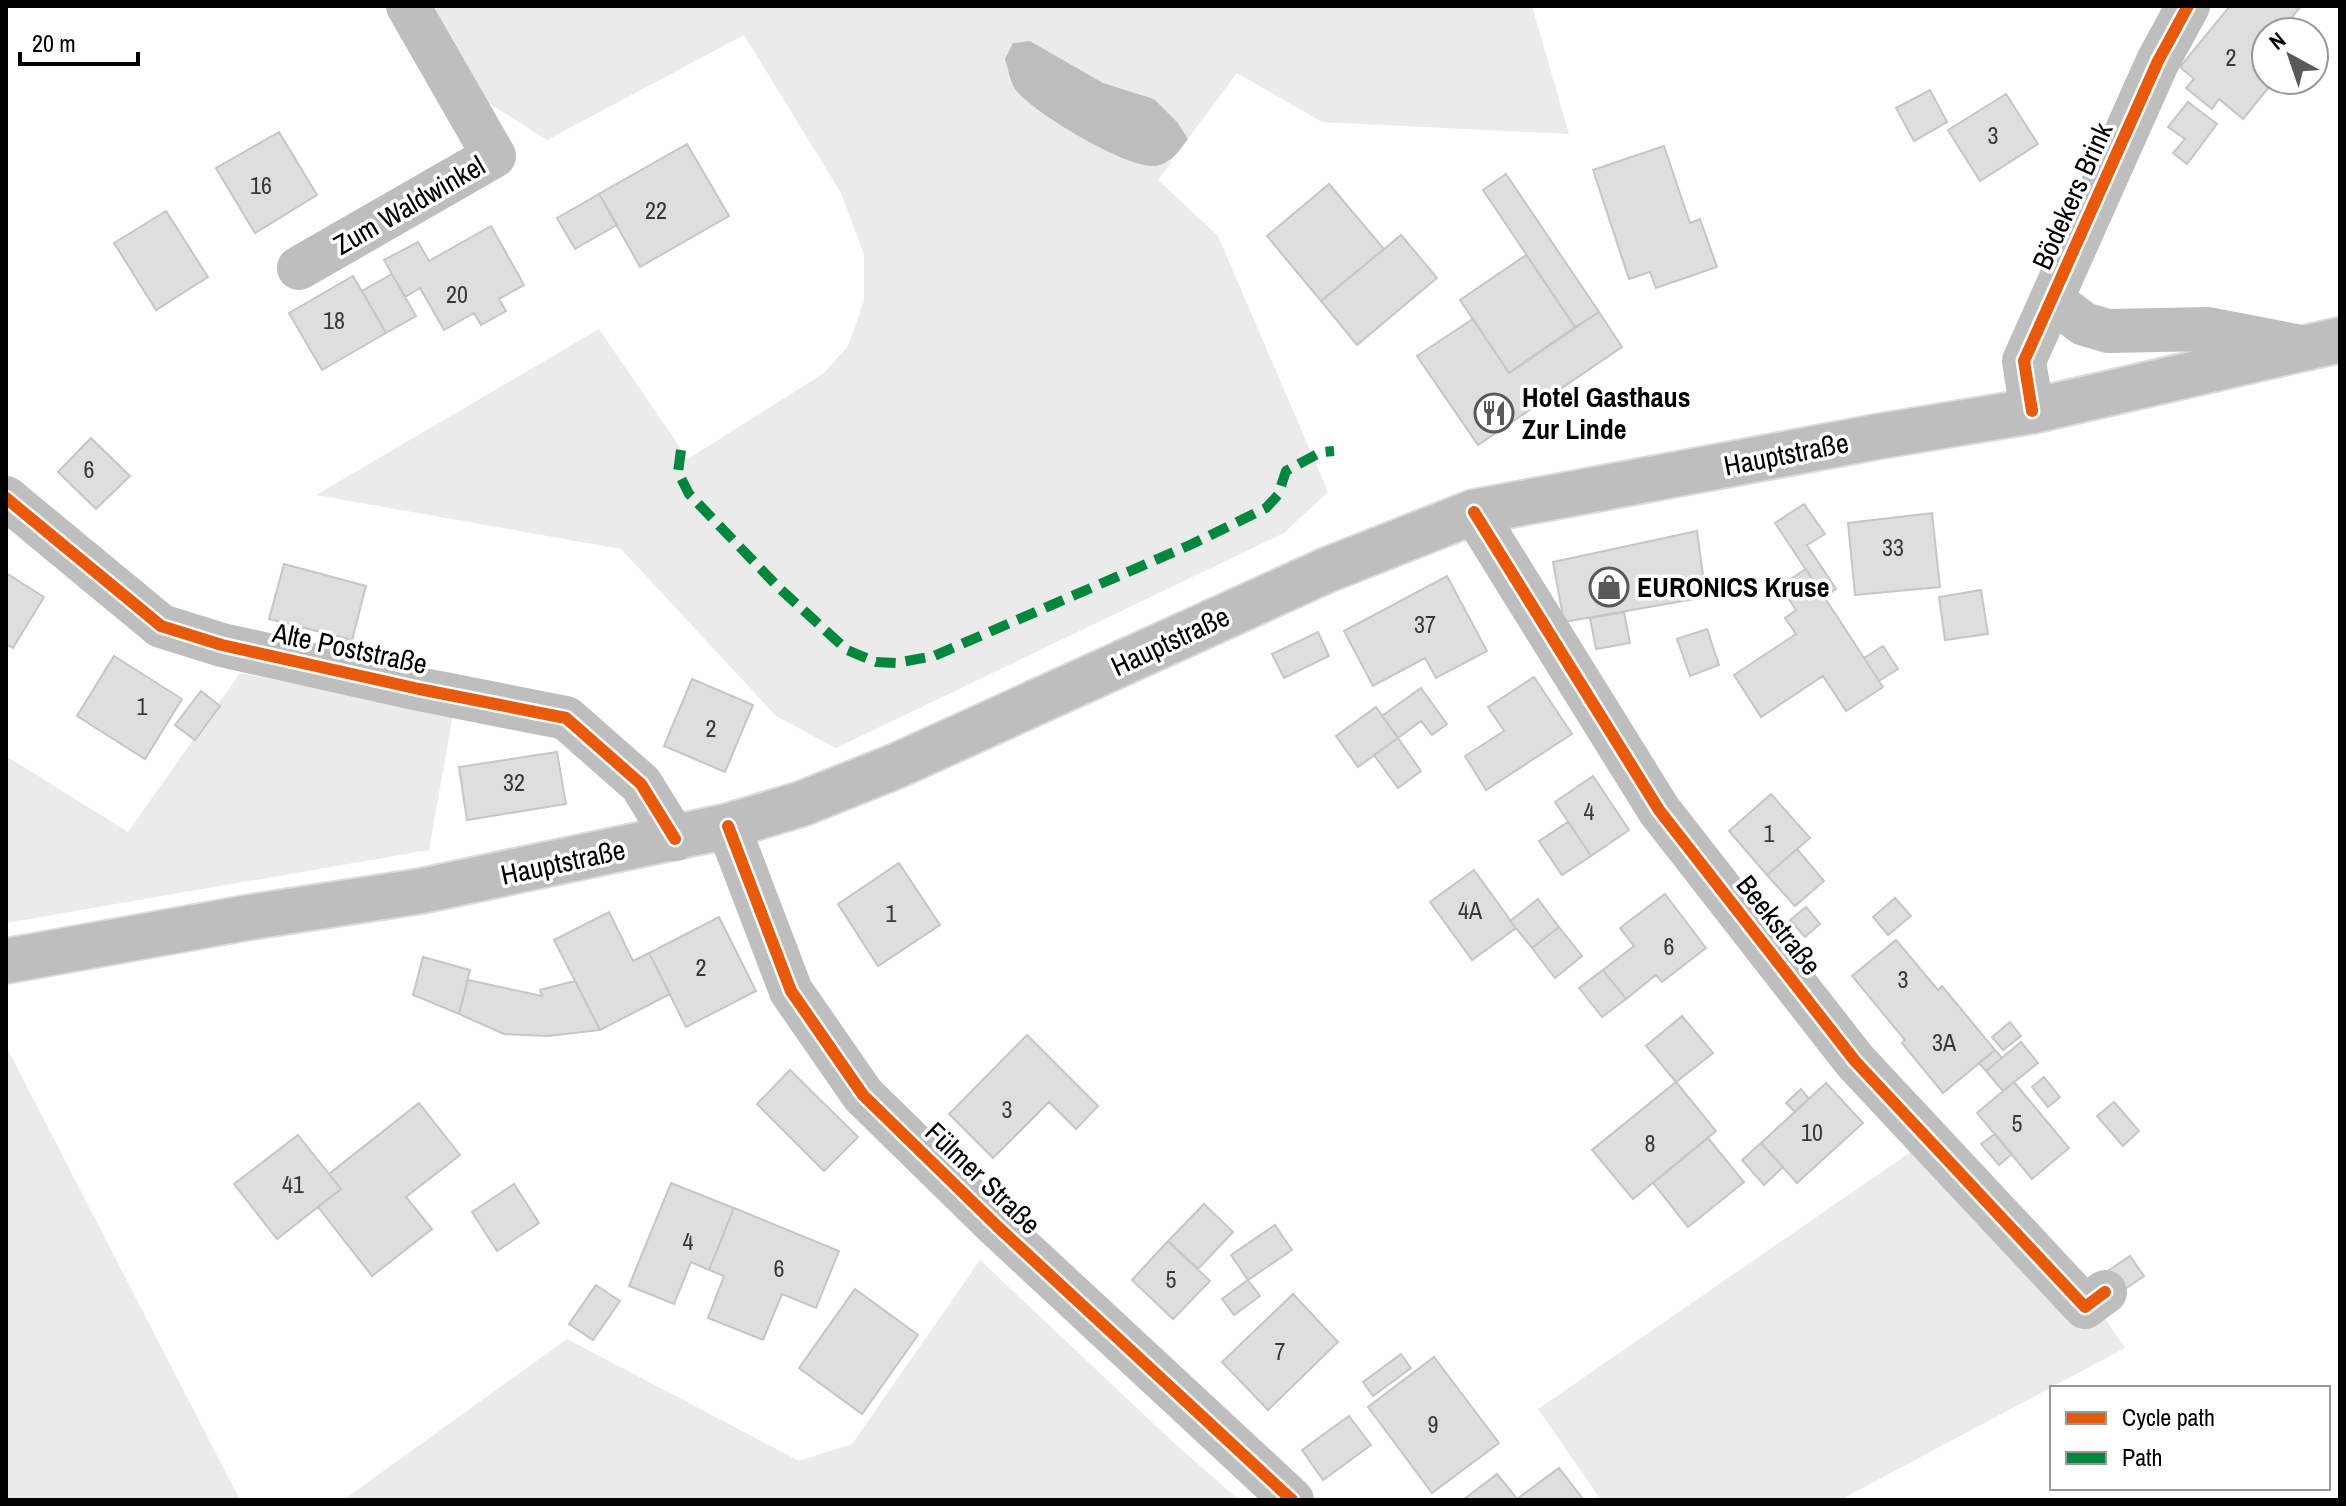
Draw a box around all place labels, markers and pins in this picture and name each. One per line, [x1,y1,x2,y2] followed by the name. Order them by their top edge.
[1522,378,1690,448] place label: Hotel Gasthaus Zur Linde
[1473,392,1515,434] restaurant icon: Hotel Gasthaus Zur Linde
[1588,566,1630,608] shop icon: EURONICS Kruse
[1637,568,1830,606] place label: EURONICS Kruse

